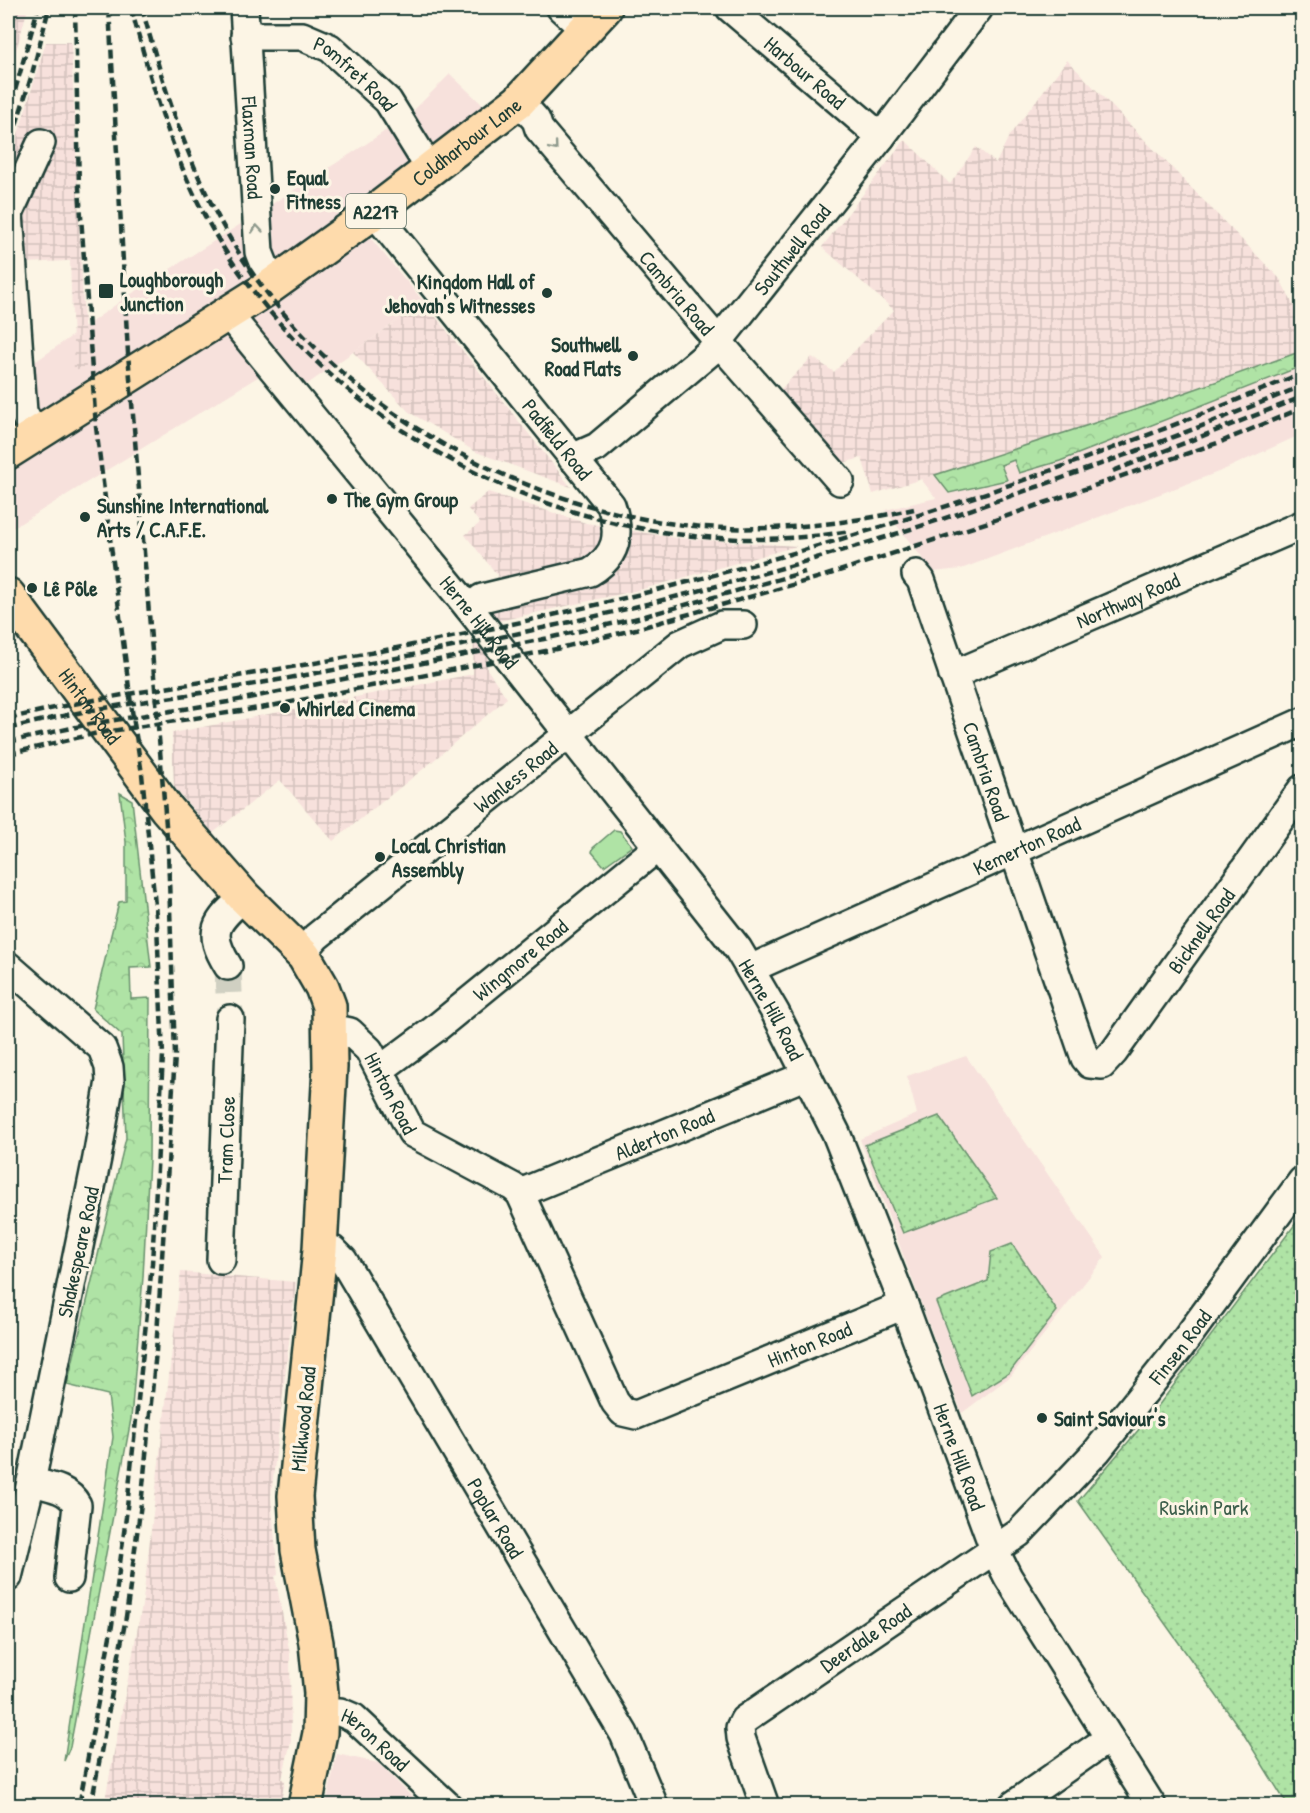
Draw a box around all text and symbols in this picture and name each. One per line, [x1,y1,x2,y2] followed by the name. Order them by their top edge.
[309,28,405,116] street label: Pomfret Road
[758,29,852,116] street label: Harbour Road
[405,90,527,193] street label: Coldharbour Lane
[235,95,270,200] street label: Flaxman Road
[547,140,558,151] one-way arrow
[286,163,341,216] place label: Equal Fitness
[268,182,282,196] marker: Equal Fitness
[346,194,406,228] road number: A2217
[746,198,837,301] street label: Southwell Road
[251,225,264,234] one-way arrow
[633,244,721,341] street label: Cambria Road
[120,265,223,318] place label: Loughborough Junction
[384,267,535,320] place label: Kingdom Hall of Jehovah's Witnesses
[97,282,115,300] marker: Loughborough Junction
[540,286,554,300] marker: Kingdom Hall of Jehovah's Witnesses
[545,330,622,383] place label: Southwell Road Flats
[626,349,640,363] marker: Southwell Road Flats
[516,392,599,486] street label: Padfield Road
[343,485,459,515] place label: The Gym Group
[97,491,269,544] place label: Sunshine International Arts / C.A.F.E.
[325,492,339,506] marker: The Gym Group
[78,510,92,524] marker: Sunshine International Arts / C.A.F.E.
[1071,565,1184,635] street label: Northway Road
[433,569,526,675] street label: Herne Hill Road
[44,574,98,603] place label: Lê Pôle
[25,581,39,595] marker: Lê Pôle
[52,662,128,750] street label: Hinton Road
[297,694,416,723] place label: Whirled Cinema
[278,701,292,715] marker: Whirled Cinema
[956,718,1017,825] street label: Cambria Road
[467,734,563,819] street label: Wanless Road
[968,809,1085,882] street label: Kemerton Road
[392,831,506,885] place label: Local Christian Assembly
[373,850,387,864] marker: Local Christian Assembly
[1160,882,1241,979] street label: Bicknell Road
[466,912,574,1007] street label: Wingmore Road
[732,953,811,1065] street label: Herne Hill Road
[358,1047,425,1139] street label: Hinton Road
[209,1096,242,1184] street label: Tram Close
[610,1100,718,1167] street label: Alderton Road
[50,1184,106,1320] street label: Shakespeare Road
[1141,1303,1218,1391] street label: Finsen Road
[763,1314,856,1374] street label: Hinton Road
[283,1365,323,1473] street label: Milkwood Road
[927,1399,993,1514] street label: Herne Hill Road
[1054,1404,1166,1433] place label: Saint Saviour's
[1035,1411,1049,1425] marker: Saint Saviour's
[461,1472,531,1563] street label: Poplar Road
[1160,1493,1249,1522] park label: Ruskin Park
[814,1596,917,1679] street label: Deerdale Road
[337,1700,416,1777] street label: Heron Road

